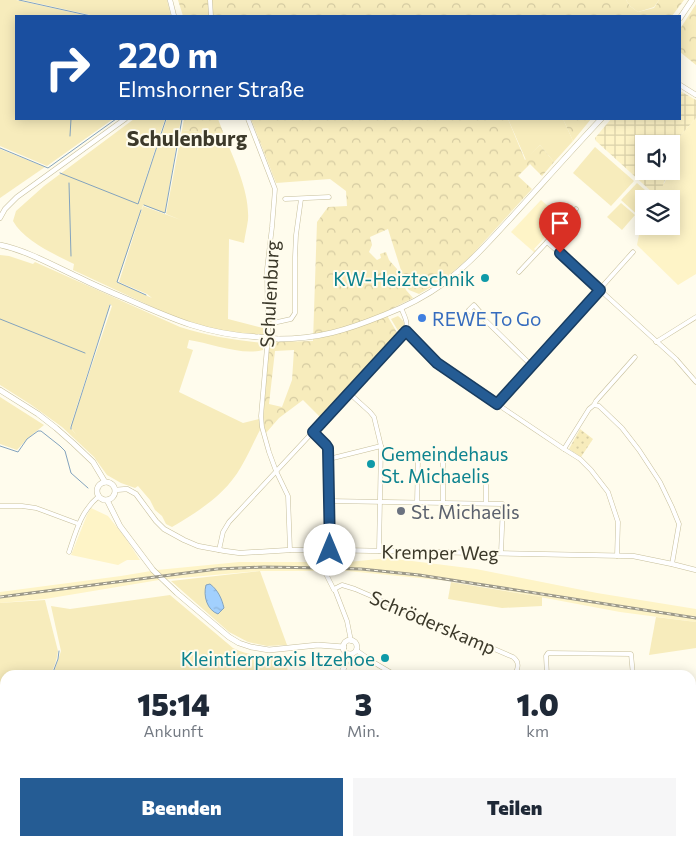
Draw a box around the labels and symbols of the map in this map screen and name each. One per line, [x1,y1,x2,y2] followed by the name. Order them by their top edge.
[127,125,248,150] district label: Schulenburg
[539,202,581,253] pin
[255,240,283,348] street label: Schulenburg
[333,267,475,290] place label: KW-Heiztechnik
[479,272,491,284] marker: KW-Heiztechnik
[432,307,541,330] place label: REWE To Go
[416,312,428,324] marker: REWE To Go
[381,442,508,487] place label: Gemeindehaus St. Michaelis
[365,458,377,470] marker: Gemeindehaus St. Michaelis
[411,500,520,523] place label: St. Michaelis
[395,505,407,517] marker: St. Michaelis
[303,523,355,575] position arrow
[381,539,499,565] street label: Kremper Weg
[366,585,500,659] street label: Schröderskamp
[181,647,375,670] place label: Kleintierpraxis Itzehoe
[379,652,391,664] marker: Kleintierpraxis Itzehoe

